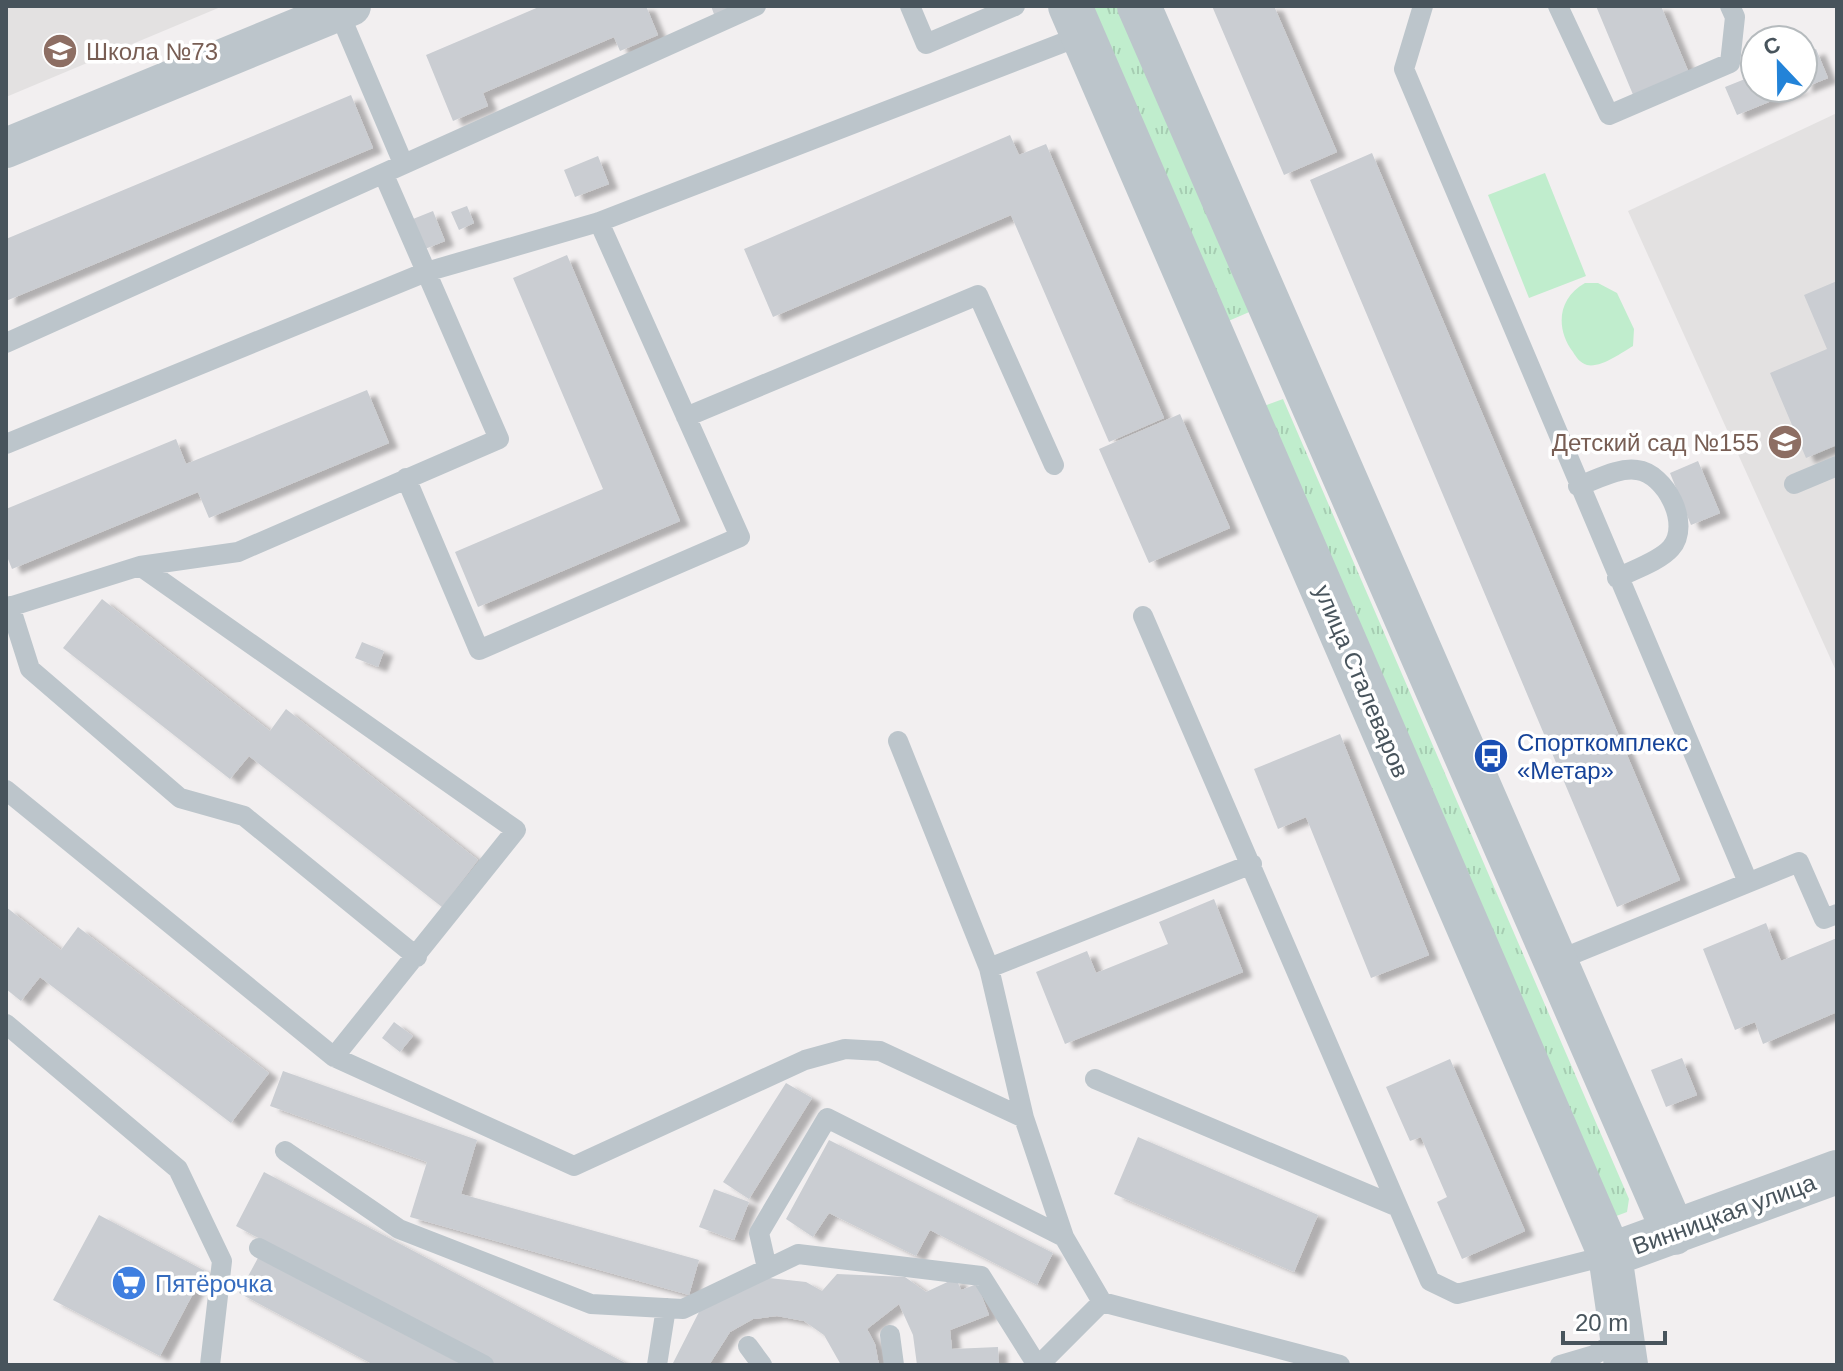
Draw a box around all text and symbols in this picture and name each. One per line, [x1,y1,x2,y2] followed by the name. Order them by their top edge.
[1739,24,1819,104] north arrow
[1760,31,1784,60] text: С
[41,32,79,70] school or university icon: Школа №73
[86,38,218,65] place label: Школа №73
[1766,423,1804,461] school or university icon: Детский сад №155
[1552,429,1759,456] place label: Детский сад №155
[1309,581,1415,781] street label: улица Сталеваров
[1517,729,1688,784] place label: Спорткомплекс «Метар»
[1472,737,1510,775] bus stop icon: Спорткомплекс «Метар»
[1629,1168,1820,1260] street label: Винницкая улица
[110,1264,148,1302] supermarket icon: Пятёрочка
[155,1270,273,1297] place label: Пятёрочка
[1563,1295,1665,1345] scale bar
[1575,1309,1628,1336] text: 20 m

